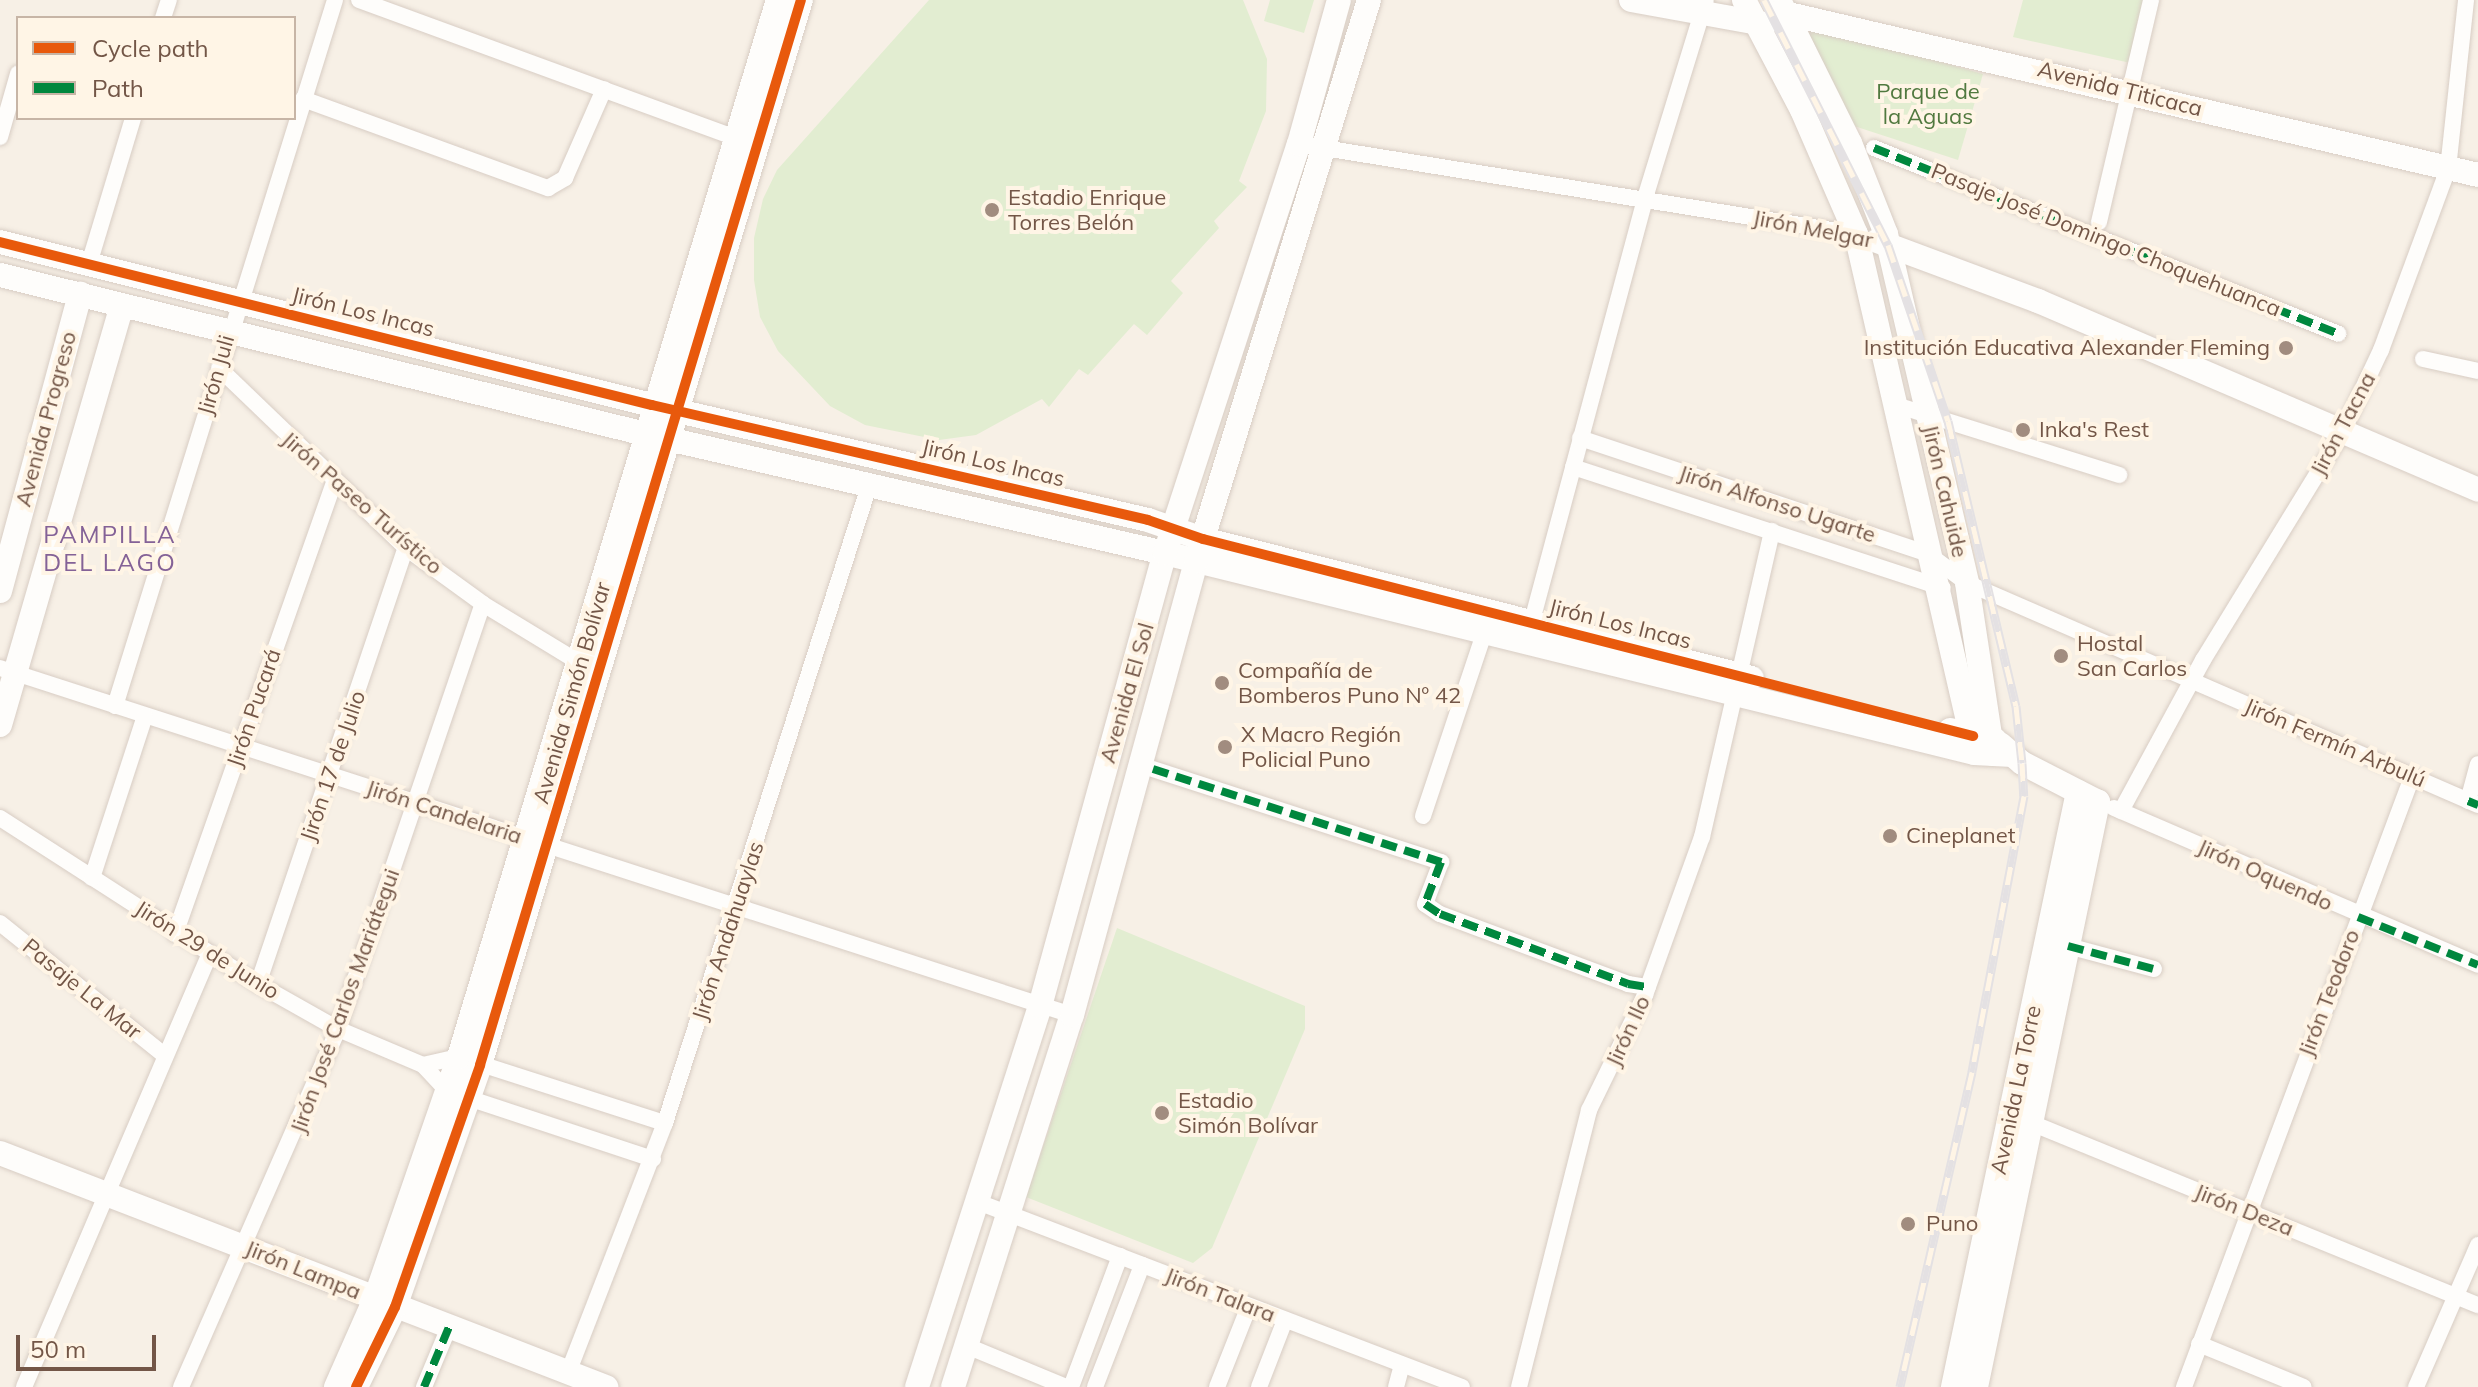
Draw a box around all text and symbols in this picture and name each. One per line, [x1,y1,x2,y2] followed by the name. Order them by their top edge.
[16,16,296,120] legend
[92,33,209,63] text: Cycle path
[2035,56,2205,122] street label: Avenida Titicaca
[92,73,144,103] text: Path
[1876,78,1980,130] park label: Parque de la Aguas
[1927,158,2285,322] street label: Pasaje José Domingo Choquehuanca
[1008,184,1166,236] place label: Estadio Enrique Torres Belón
[983,201,1001,219] marker: Estadio Enrique Torres Belón
[1751,204,1875,254] street label: Jirón Melgar
[289,282,437,342] street label: Jirón Los Incas
[10,328,82,510] street label: Avenida Progreso
[192,332,240,418] street label: Jirón Juli
[1864,335,2270,361] place label: Institución Educativa Alexander Fleming
[2277,339,2295,357] marker: Institución Educativa Alexander Fleming
[2305,368,2381,480] street label: Jirón Tacna
[2039,417,2149,443] place label: Inka's Rest
[2014,421,2032,439] marker: Inka's Rest
[1917,422,1973,560] street label: Jirón Cahuide
[276,426,448,580] street label: Jirón Paseo Turístico
[919,434,1067,492] street label: Jirón Los Incas
[1675,460,1879,548] street label: Jirón Alfonso Ugarte
[43,521,177,577] district label: PAMPILLA DEL LAGO
[528,579,616,807] street label: Avenida Simón Bolívar
[1546,594,1694,654] street label: Jirón Los Incas
[1094,620,1160,766] street label: Avenida El Sol
[2077,630,2187,682] place label: Hostal San Carlos
[221,645,287,771] street label: Jirón Pucará
[2052,647,2070,665] marker: Hostal San Carlos
[1238,657,1461,708] place label: Compañía de Bomberos Puno Nº 42
[1213,674,1231,692] marker: Compañía de Bomberos Puno Nº 42
[295,687,371,845] street label: Jirón 17 de Julio
[2240,693,2430,793] street label: Jirón Fermín Arbulú
[1241,721,1401,772] place label: X Macro Región Policial Puno
[1216,738,1234,756] marker: X Macro Región Policial Puno
[363,774,525,850] street label: Jirón Candelaria
[1906,823,2015,849] place label: Cineplanet
[1881,827,1899,845] marker: Cineplanet
[2193,833,2337,917] street label: Jirón Oquendo
[687,838,769,1024] street label: Jirón Andahuaylas
[285,865,405,1137] street label: Jirón José Carlos Mariátegui
[130,895,284,1005] street label: Jirón 29 de Junio
[2293,926,2365,1060] street label: Jirón Teodoro
[17,933,147,1045] street label: Pasaje La Mar
[1600,991,1656,1071] street label: Jirón Ilo
[1985,1003,2047,1177] street label: Avenida La Torre
[1178,1087,1318,1138] place label: Estadio Simón Bolívar
[1153,1104,1171,1122] marker: Estadio Simón Bolívar
[2191,1178,2297,1242] street label: Jirón Deza
[1926,1211,1978,1237] place label: Puno
[1897,1213,1919,1235] marker: Puno
[241,1235,365,1305] street label: Jirón Lampa
[1161,1262,1279,1328] street label: Jirón Talara
[20,1319,160,1369] scale bar
[30,1334,86,1364] text: 50 m

